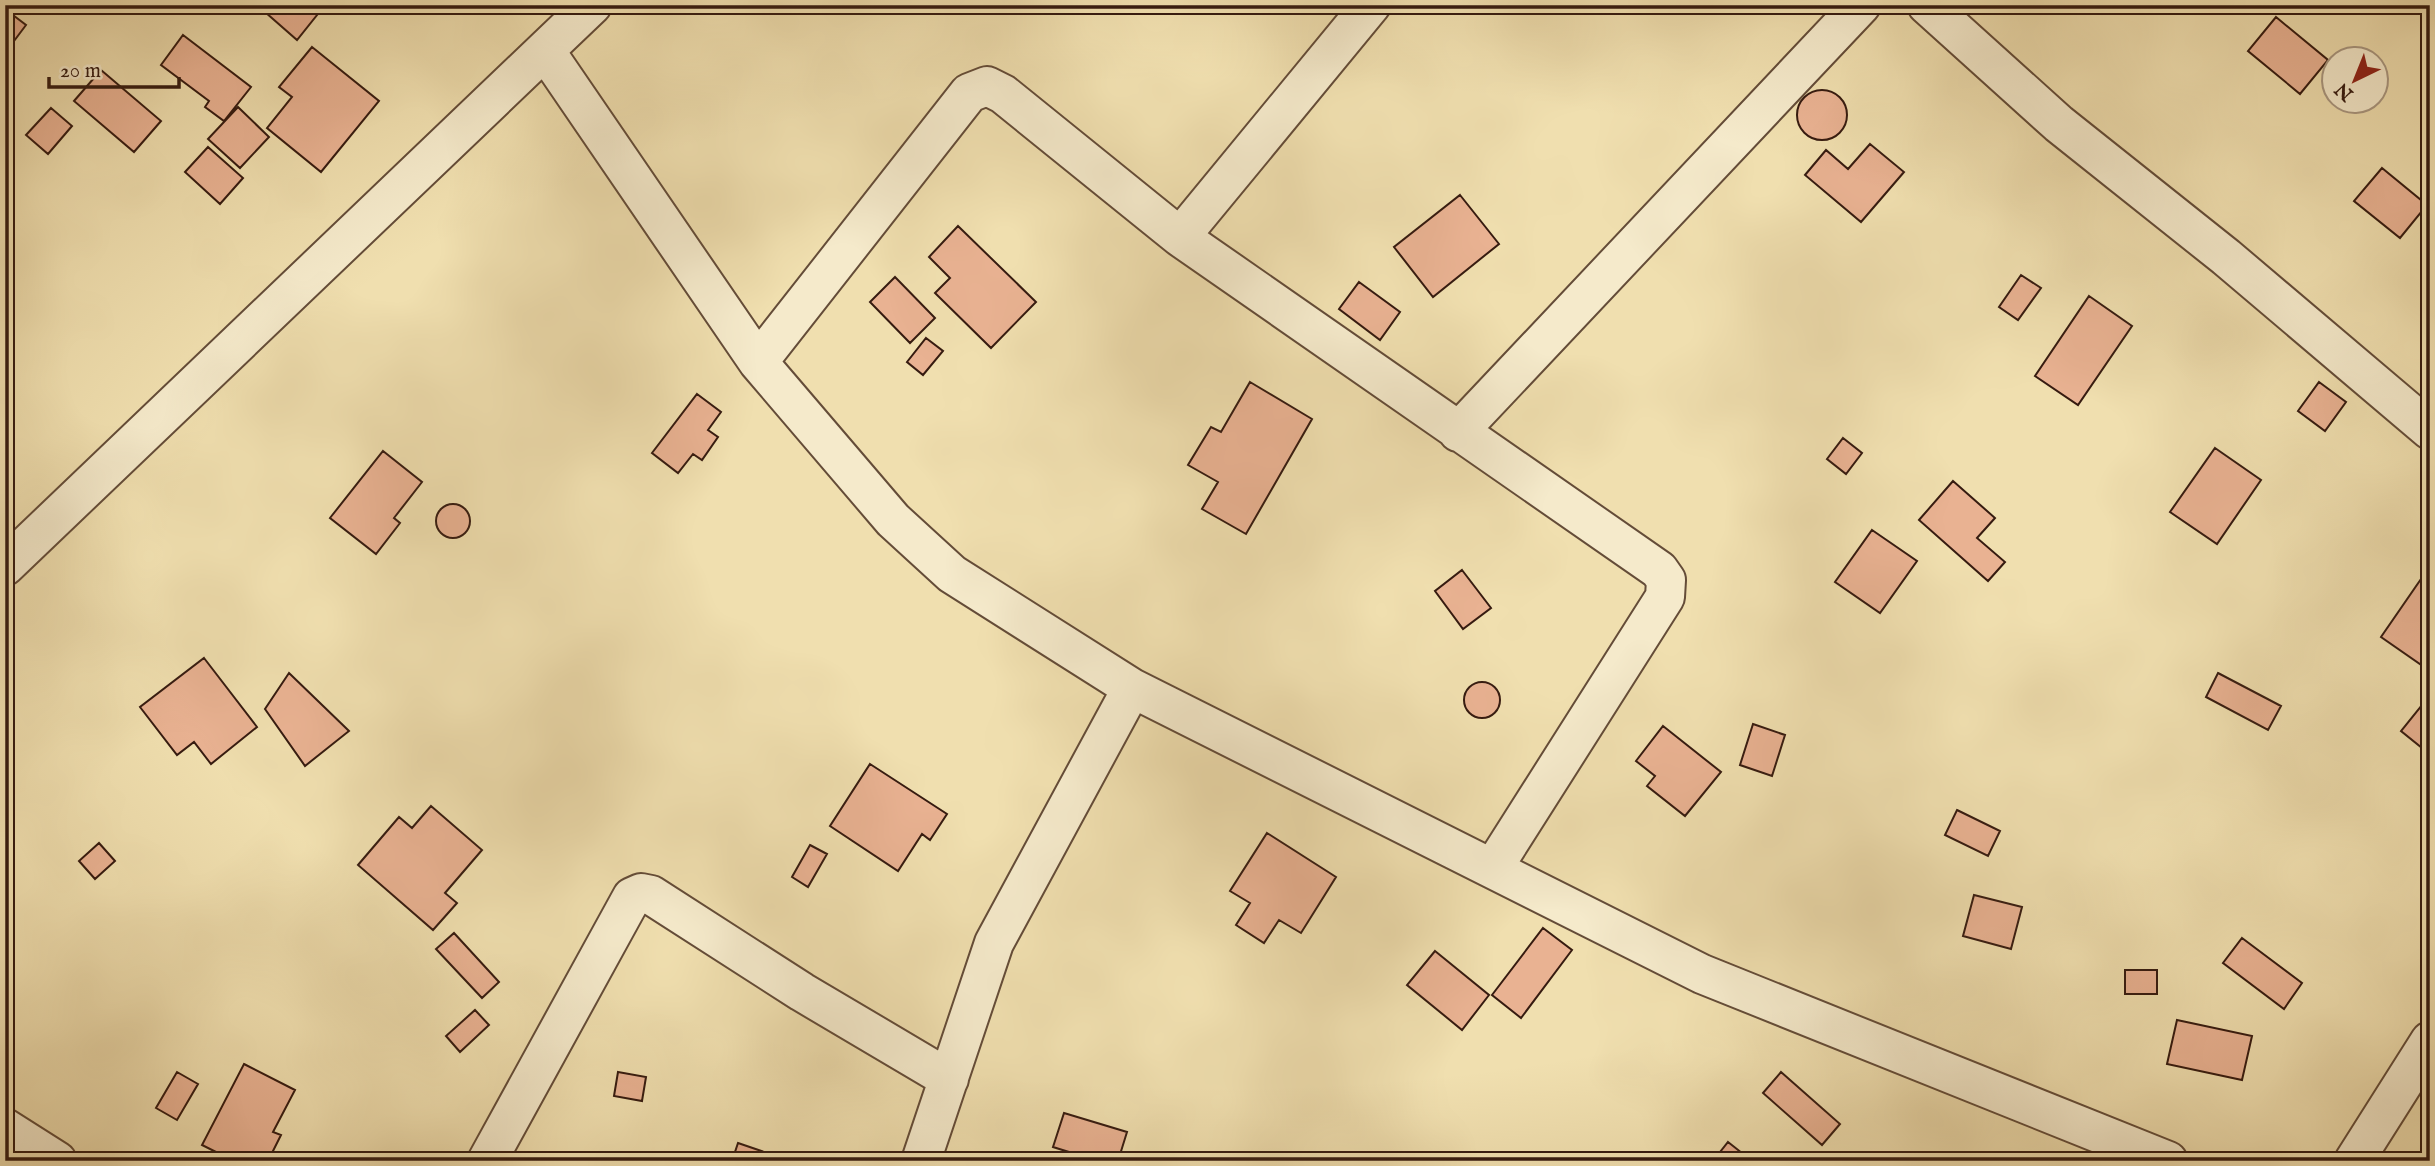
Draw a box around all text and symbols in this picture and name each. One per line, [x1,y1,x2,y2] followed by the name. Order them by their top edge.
[49,46,178,90] scale bar
[2320,46,2390,116] north arrow
[60,58,101,85] text: 20 m
[2330,76,2360,106] text: N

